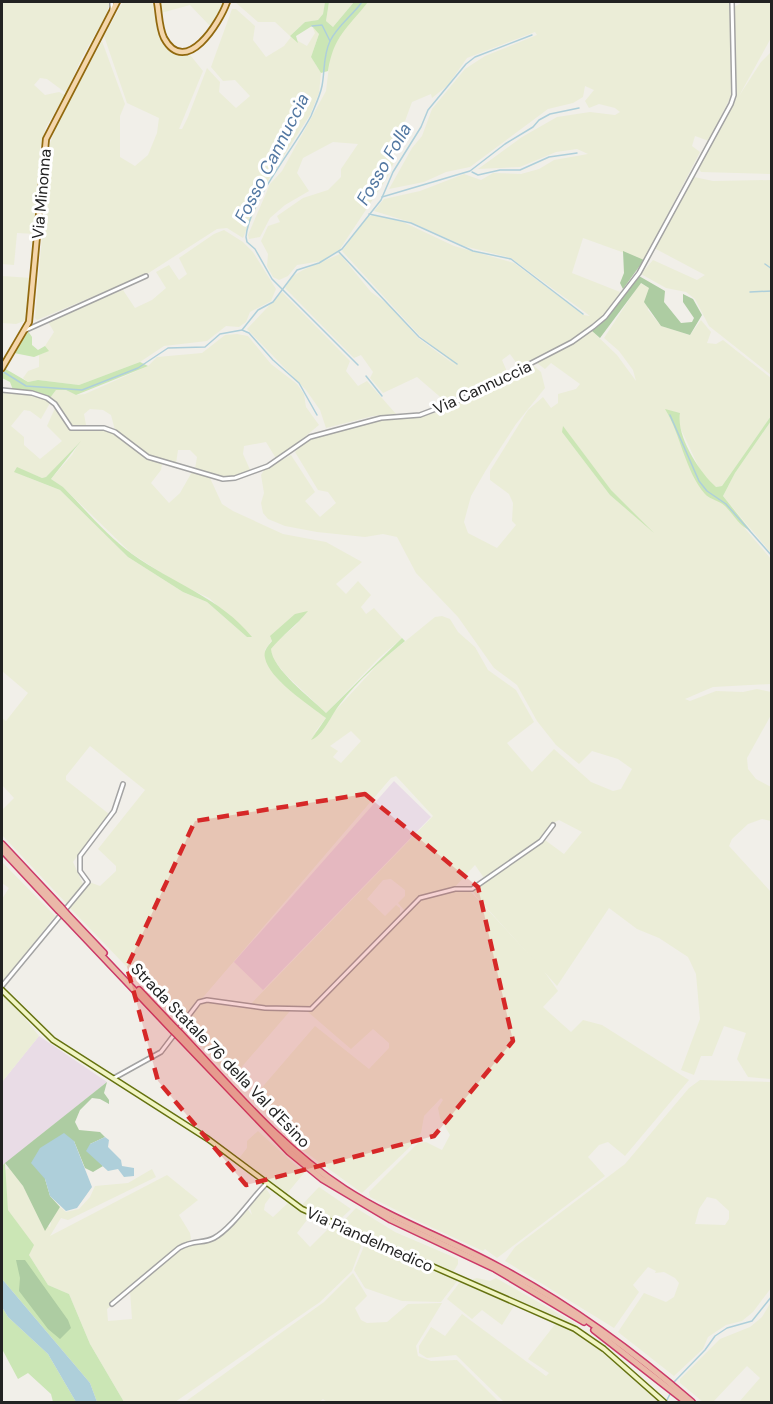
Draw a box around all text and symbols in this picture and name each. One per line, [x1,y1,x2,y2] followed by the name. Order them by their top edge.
[229,89,315,227] water label: Fosso Cannuccia
[351,119,417,209] water label: Fosso Folla
[27,148,56,240] street label: Via Minonna
[430,356,535,419] street label: Via Cannuccia
[127,958,315,1152] street label: Strada Statale 76 della Val d'Esino
[303,1202,437,1277] street label: Via Piandelmedico

